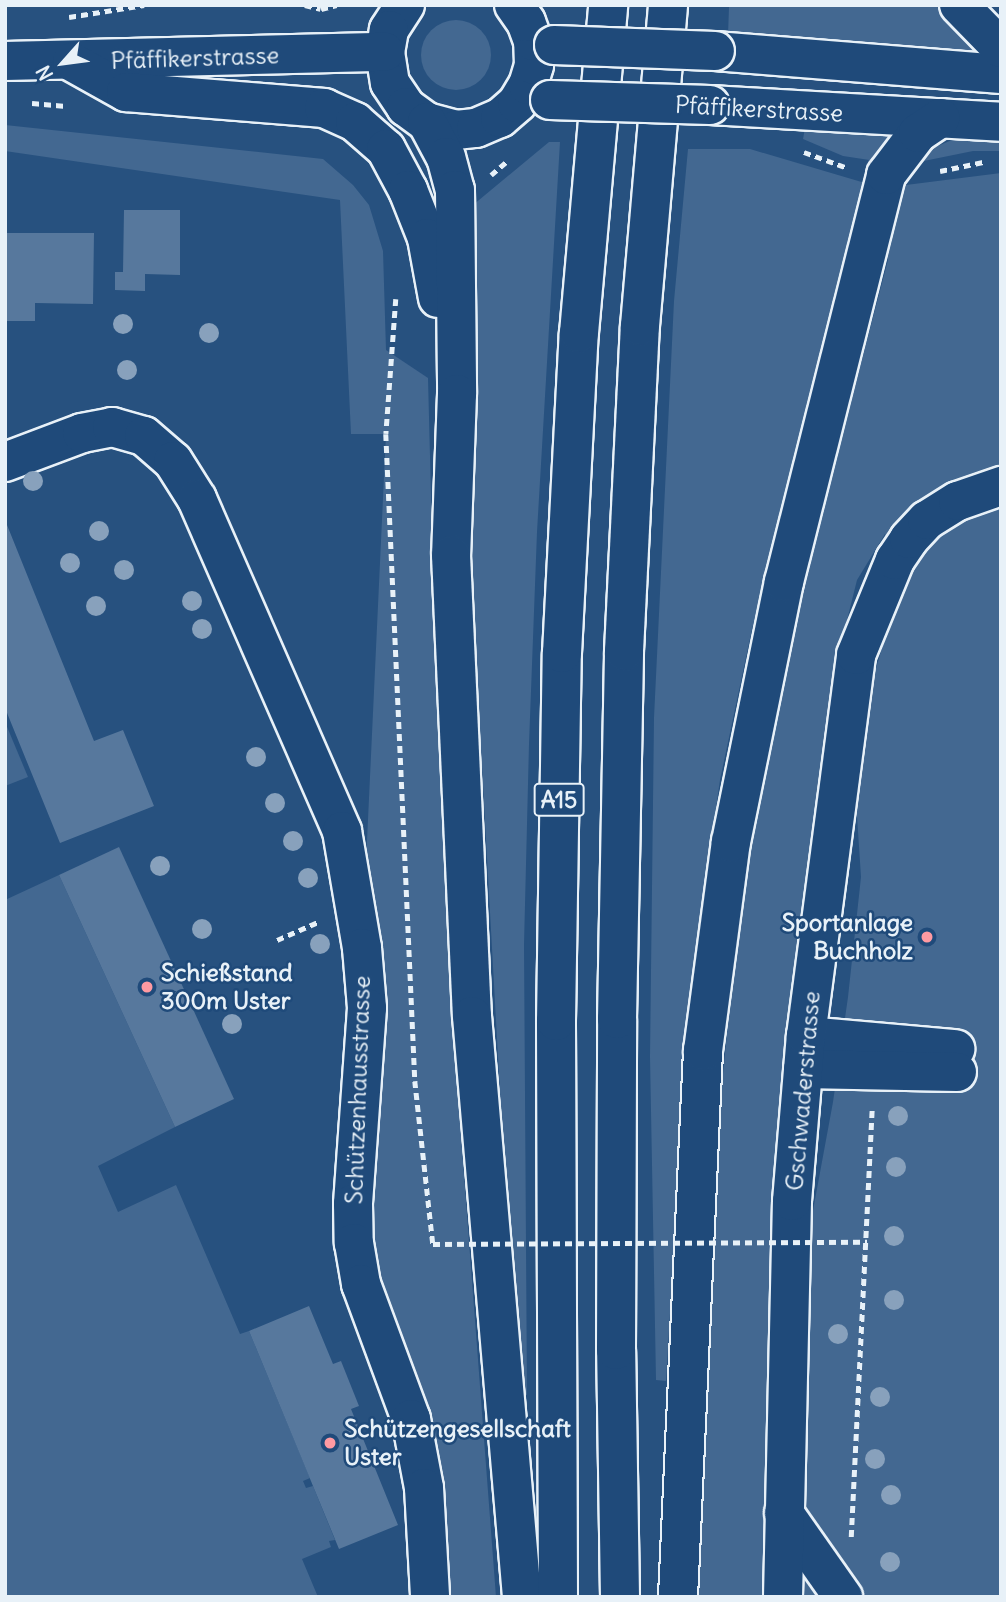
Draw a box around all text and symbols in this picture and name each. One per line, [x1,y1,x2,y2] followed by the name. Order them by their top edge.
[28,28,98,98] north arrow
[110,41,280,75] street label: Pfäffikerstrasse
[31,61,58,84] text: N
[674,90,844,128] street label: Pfäffikerstrasse
[533,780,585,820] road number: A15
[782,909,913,965] place label: Sportanlage Buchholz
[919,929,935,945] marker: Sportanlage Buchholz
[161,959,292,1015] place label: Schießstand 300m Uster
[340,975,376,1205] street label: Schützenhausstrasse
[139,979,155,995] marker: Schießstand 300m Uster
[780,990,826,1192] street label: Gschwaderstrasse
[344,1415,571,1471] place label: Schützengesellschaft Uster
[322,1435,338,1451] marker: Schützengesellschaft Uster

